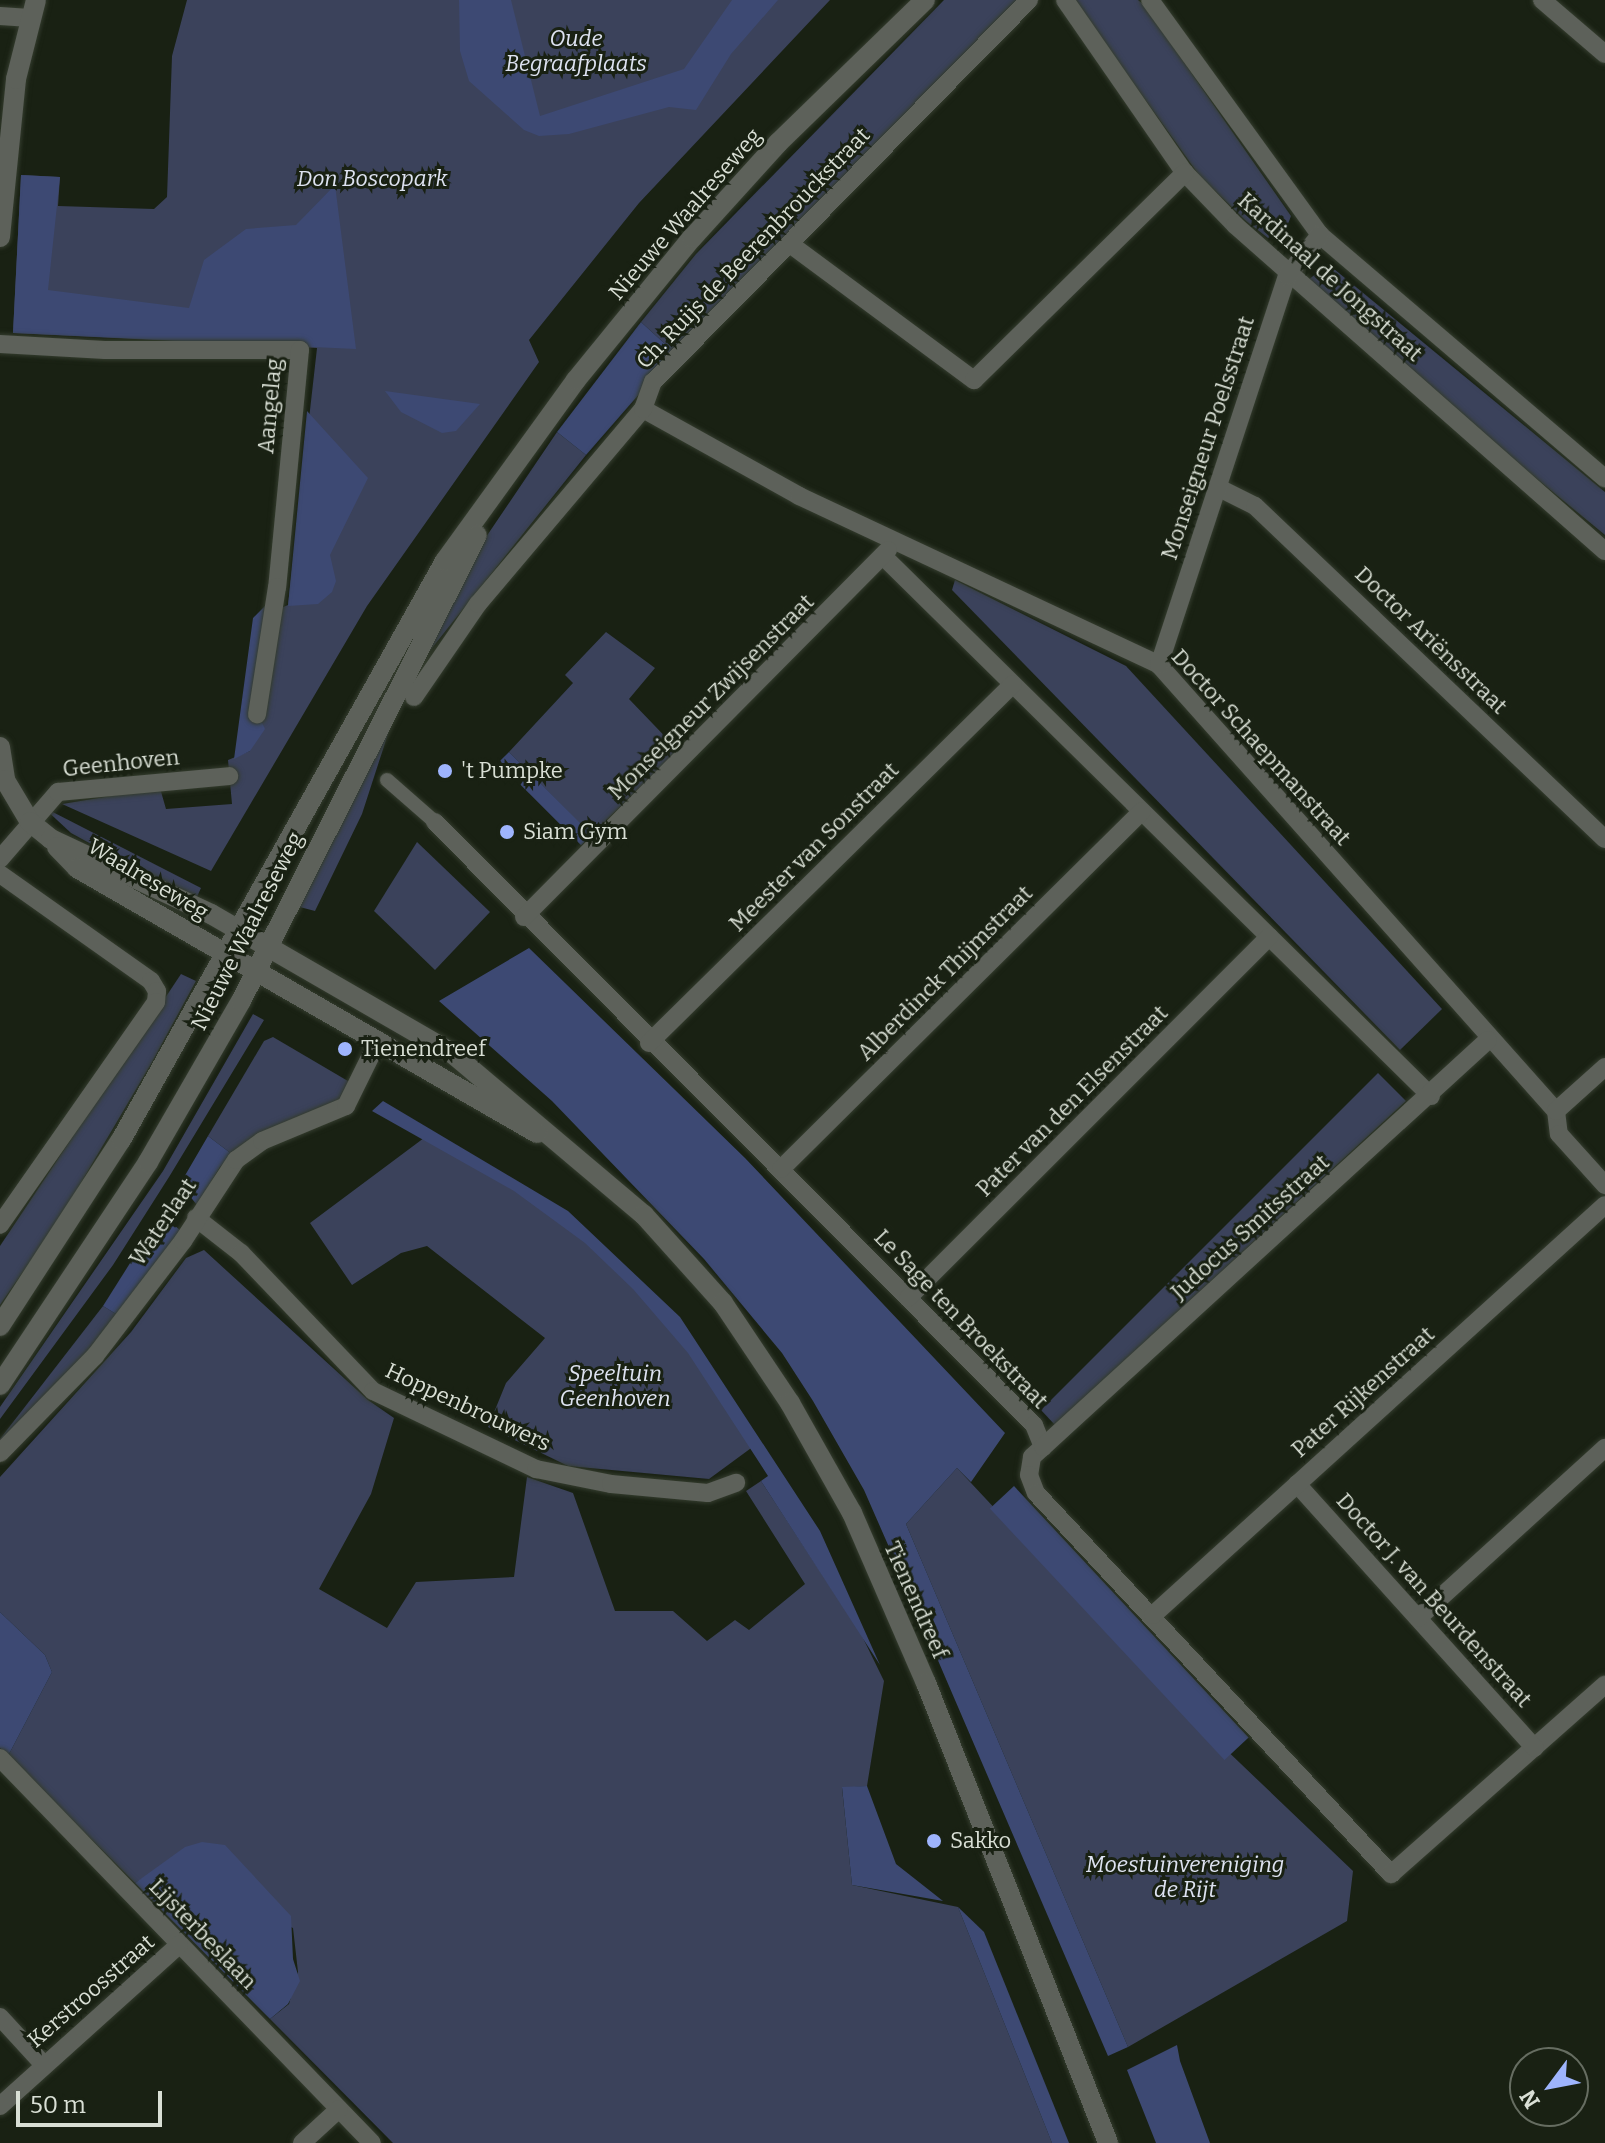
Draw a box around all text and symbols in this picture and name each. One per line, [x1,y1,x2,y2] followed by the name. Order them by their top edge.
[505,25,647,76] park label: Oude Begraafplaats
[631,122,875,374] street label: Ch. Ruijs de Beerenbrouckstraat
[603,123,767,305] street label: Nieuwe Waalreseweg
[297,166,447,192] park label: Don Boscopark
[1232,187,1428,367] street label: Kardinaal de Jongstraat
[1156,313,1260,563] street label: Monseigneur Poelsstraat
[253,357,287,455] street label: Aangelag
[1350,561,1512,719] street label: Doctor Ariënsstraat
[603,589,819,805] street label: Monseigneur Zwijsenstraat
[1166,643,1356,851] street label: Doctor Schaepmanstraat
[61,744,181,782] street label: Geenhoven
[724,757,904,937] street label: Meester van Sonstraat
[461,758,563,784] place label: 't Pumpke
[436,762,454,780] marker: 't Pumpke
[523,819,628,845] place label: Siam Gym
[498,823,516,841] marker: Siam Gym
[186,827,308,1035] street label: Nieuwe Waalreseweg
[83,833,213,925] street label: Waalreseweg
[852,880,1038,1066] street label: Alberdinck Thijmstraat
[971,1000,1173,1202] street label: Pater van den Elsenstraat
[361,1036,486,1062] place label: Tienendreef
[336,1040,354,1058] marker: Tienendreef
[1165,1149,1335,1305] street label: Judocus Smitsstraat
[124,1173,202,1271] street label: Waterlaat
[869,1224,1053,1414] street label: Le Sage ten Broekstraat
[1286,1321,1440,1463] street label: Pater Rijkenstraat
[381,1357,555,1457] street label: Hoppenbrouwers
[559,1360,671,1412] park label: Speeltuin Geenhoven
[1331,1488,1537,1712] street label: Doctor J. van Beurdenstraat
[879,1538,953,1662] street label: Tienendreef
[950,1828,1011,1854] place label: Sakko
[925,1832,943,1850] marker: Sakko
[1086,1851,1284,1902] park label: Moestuinvereniging de Rijt
[144,1873,262,1995] street label: Lijsterbeslaan
[22,1929,160,2053] street label: Kerstroosstraat
[1509,2047,1589,2127] north arrow
[20,2075,166,2125] scale bar
[1514,2085,1546,2113] text: N
[30,2091,86,2119] text: 50 m

